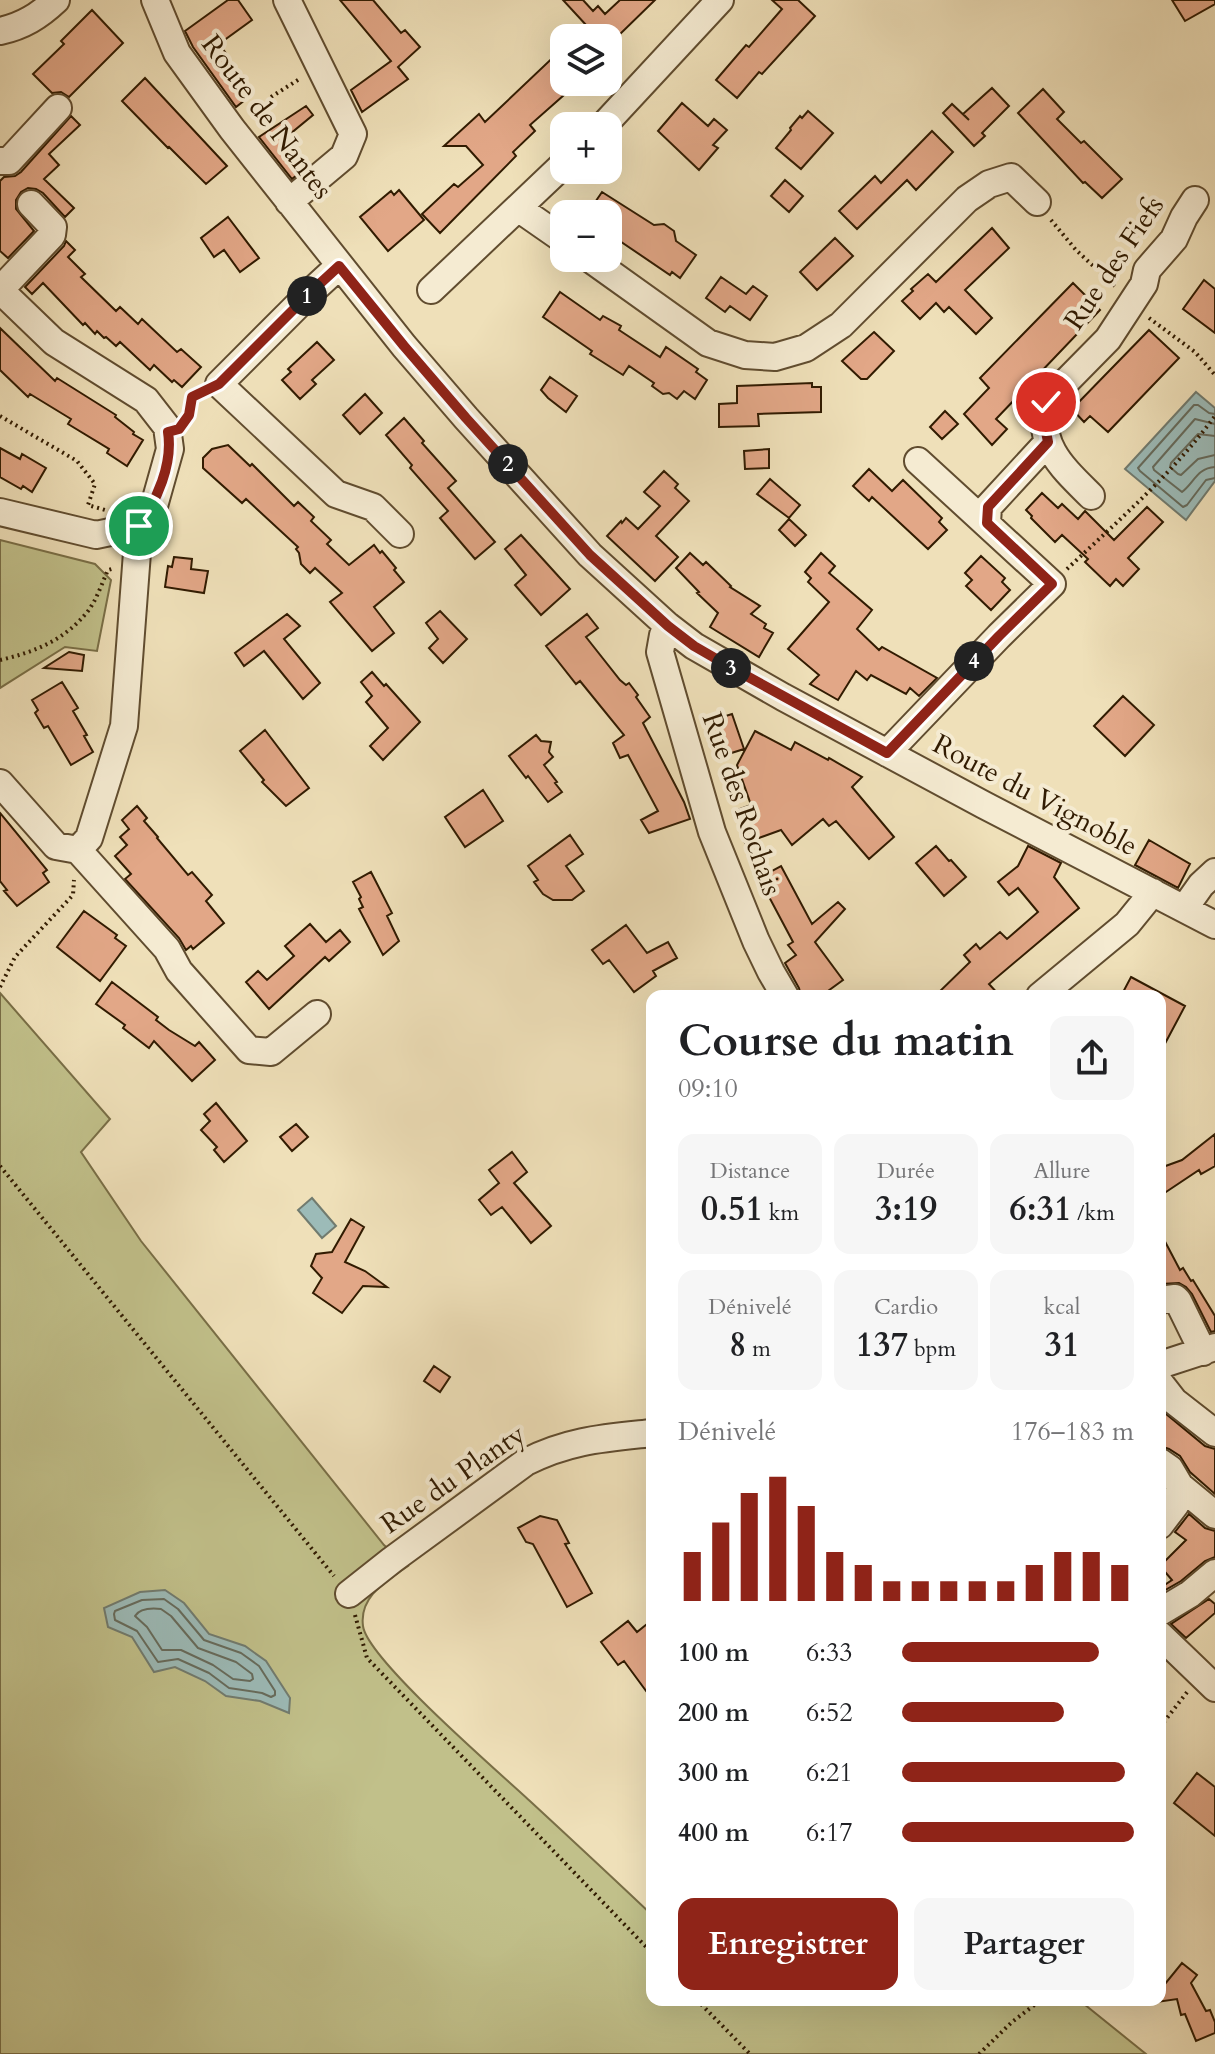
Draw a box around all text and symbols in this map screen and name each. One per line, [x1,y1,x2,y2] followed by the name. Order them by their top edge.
[550,24,622,272] map controls
[550,24,622,96] button: layers
[193,27,341,207] street label: Route de Nantes
[550,112,622,184] button: +
[1055,189,1173,337] street label: Rue des Fiefs
[550,200,622,272] button: −
[287,276,327,316] pin: 1
[301,281,313,311] text: 1
[1012,368,1080,436] pin
[1024,380,1068,424] icon: check
[488,444,528,484] pin: 2
[502,449,514,479] text: 2
[105,492,173,560] pin
[117,504,161,548] icon: arrive
[954,641,994,681] pin: 4
[968,646,980,676] text: 4
[711,648,751,688] pin: 3
[725,653,737,683] text: 3
[693,707,791,901] street label: Rue des Rochais
[926,725,1144,865] street label: Route du Vignoble
[678,1011,1014,1071] text: Course du matin
[1050,1016,1134,1100] button: share
[678,1071,738,1106] text: 09:10
[710,1156,790,1186] text: Distance
[877,1156,935,1186] text: Durée
[1034,1156,1090,1186] text: Allure
[701,1186,763,1232] text: 0.51
[875,1186,937,1232] text: 3:19
[1009,1186,1071,1232] text: 6:31
[763,1198,799,1228] text: km
[1071,1198,1115,1228] text: /km
[708,1292,792,1322] text: Dénivelé
[874,1292,938,1322] text: Cardio
[1044,1292,1080,1322] text: kcal
[729,1322,746,1368] text: 8
[856,1322,908,1368] text: 137
[1045,1322,1079,1368] text: 31
[746,1334,771,1364] text: m
[908,1334,956,1364] text: bpm
[678,1414,776,1449] text: Dénivelé
[1011,1414,1134,1449] text: 176–183 m
[373,1415,533,1543] street label: Rue du Planty
[678,1635,749,1670] text: 100 m
[806,1635,853,1670] text: 6:33
[678,1695,749,1730] text: 200 m
[806,1695,853,1730] text: 6:52
[678,1755,749,1790] text: 300 m
[806,1755,853,1790] text: 6:21
[678,1815,749,1850] text: 400 m
[806,1815,853,1850] text: 6:17
[678,1898,898,1990] button: Enregistrer
[914,1898,1134,1990] button: Partager

